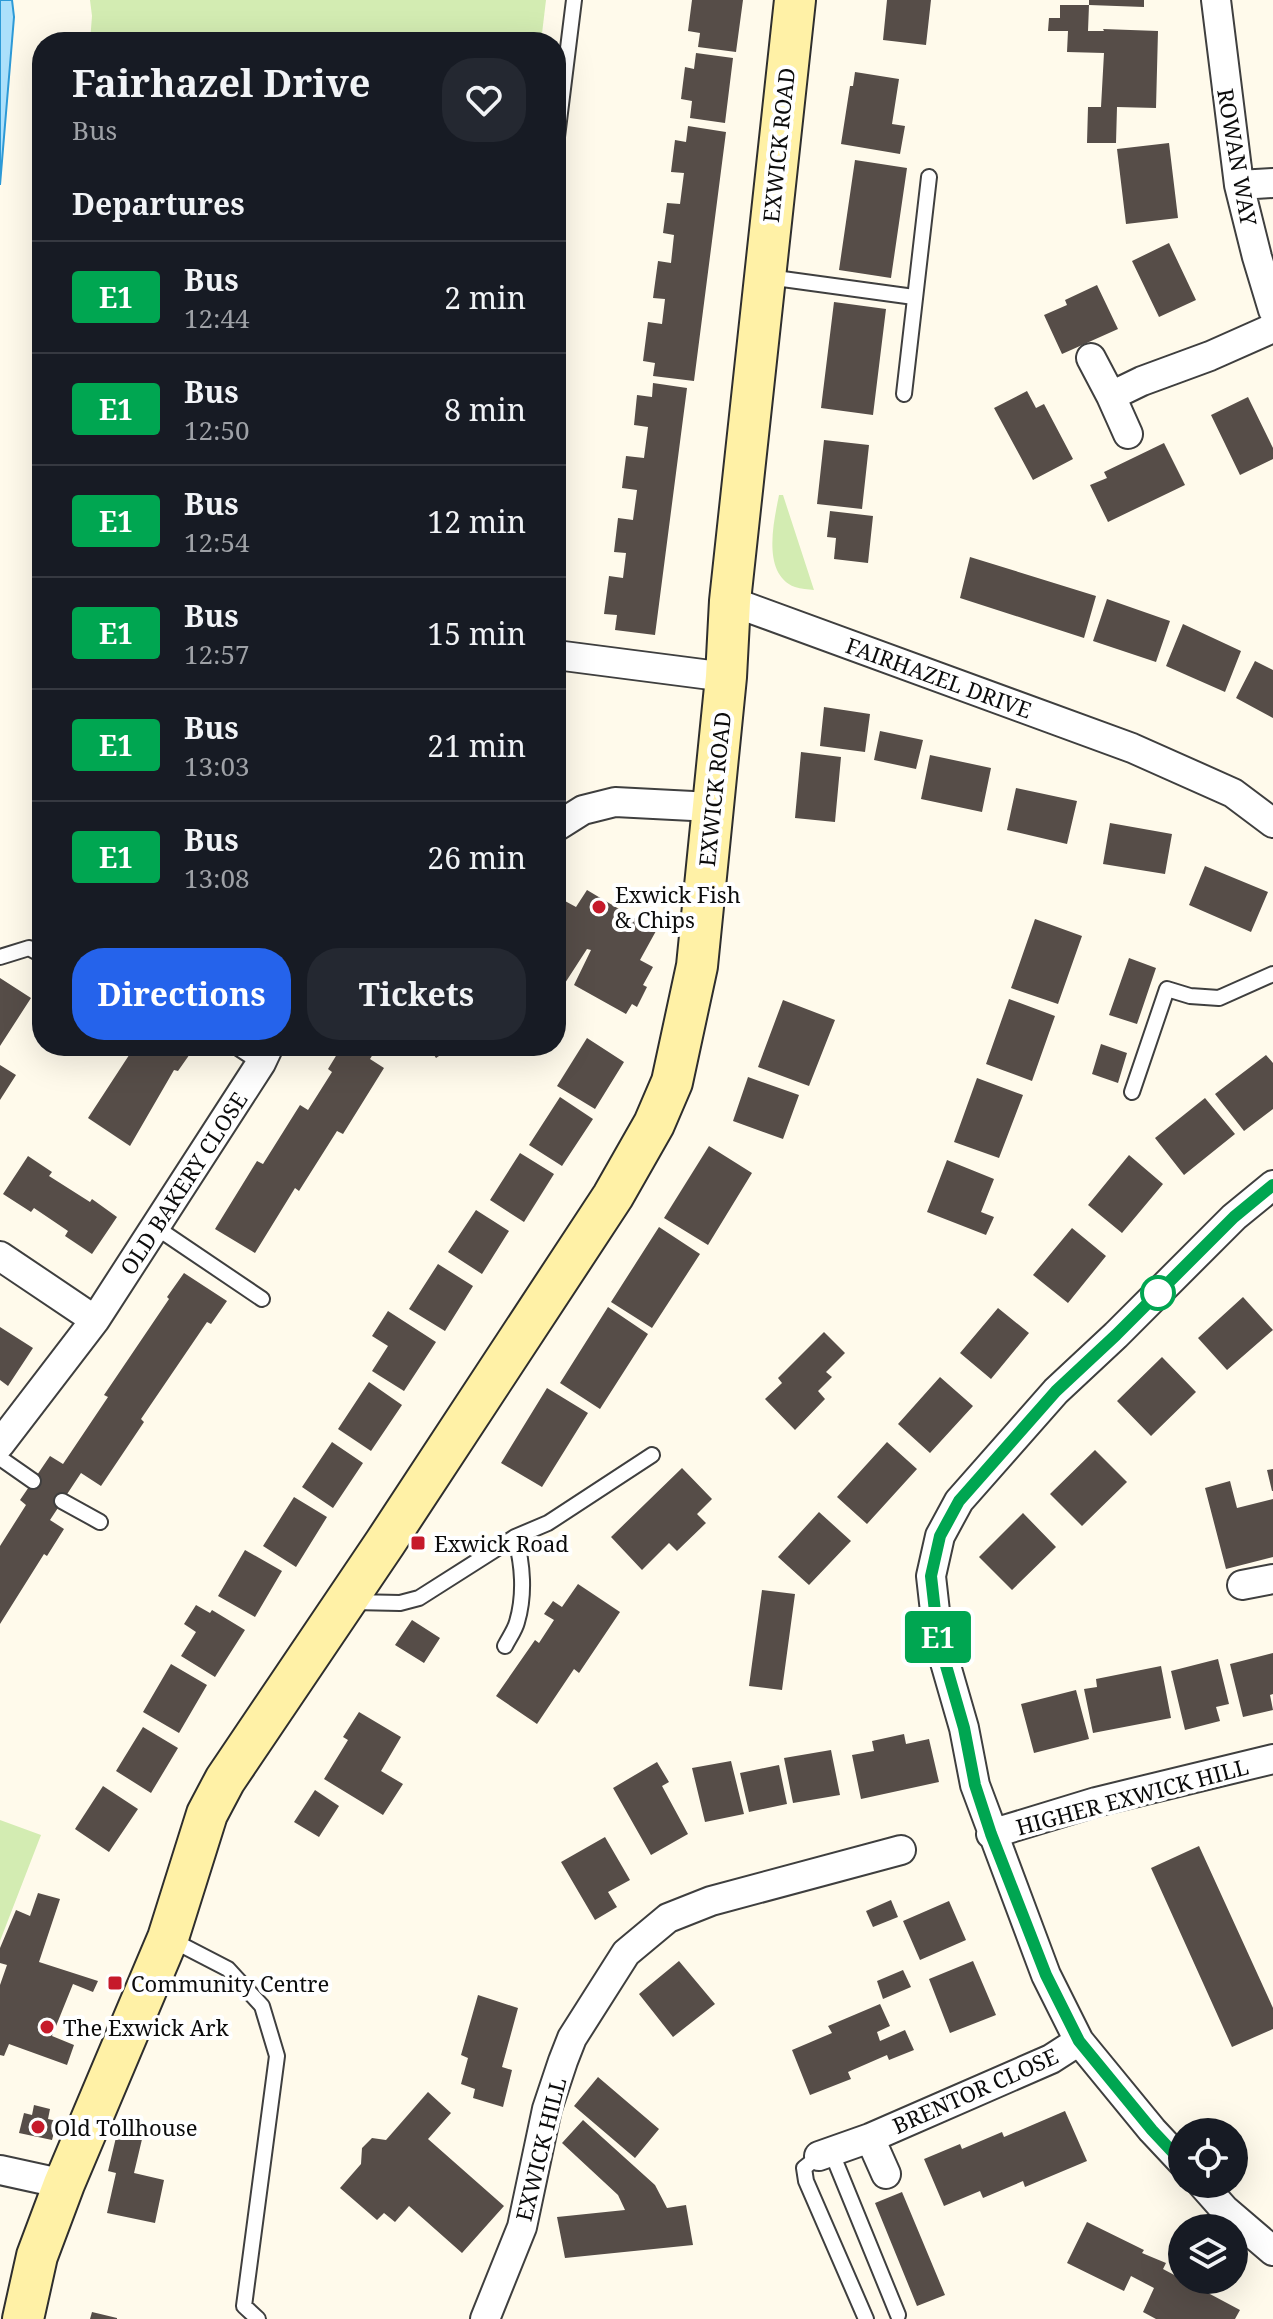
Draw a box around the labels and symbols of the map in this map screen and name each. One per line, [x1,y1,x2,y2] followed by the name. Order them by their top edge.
[755,66,801,224] street label: EXWICK ROAD
[1211,86,1265,228] street label: ROWAN WAY
[842,629,1036,725] street label: FAIRHAZEL DRIVE
[691,710,737,868] street label: EXWICK ROAD
[615,879,741,934] place label: Exwick Fish & Chips
[590,898,608,916] marker: Exwick Fish & Chips
[112,1086,254,1280] street label: OLD BAKERY CLOSE
[1141,1276,1175,1310] unlabelled marker
[434,1528,569,1558] place label: Exwick Road
[409,1534,427,1552] marker: Exwick Road
[902,1611,974,1663] line badge: E1
[1012,1751,1252,1841] street label: HIGHER EXWICK HILL
[131,1968,329,1998] place label: Community Centre
[106,1974,124,1992] marker: Community Centre
[63,2012,229,2042] place label: The Exwick Ark
[38,2018,56,2036] marker: The Exwick Ark
[888,2040,1062,2140] street label: BRENTOR CLOSE
[508,2074,572,2224] street label: EXWICK HILL
[54,2112,197,2142] place label: Old Tollhouse
[29,2118,47,2136] marker: Old Tollhouse

